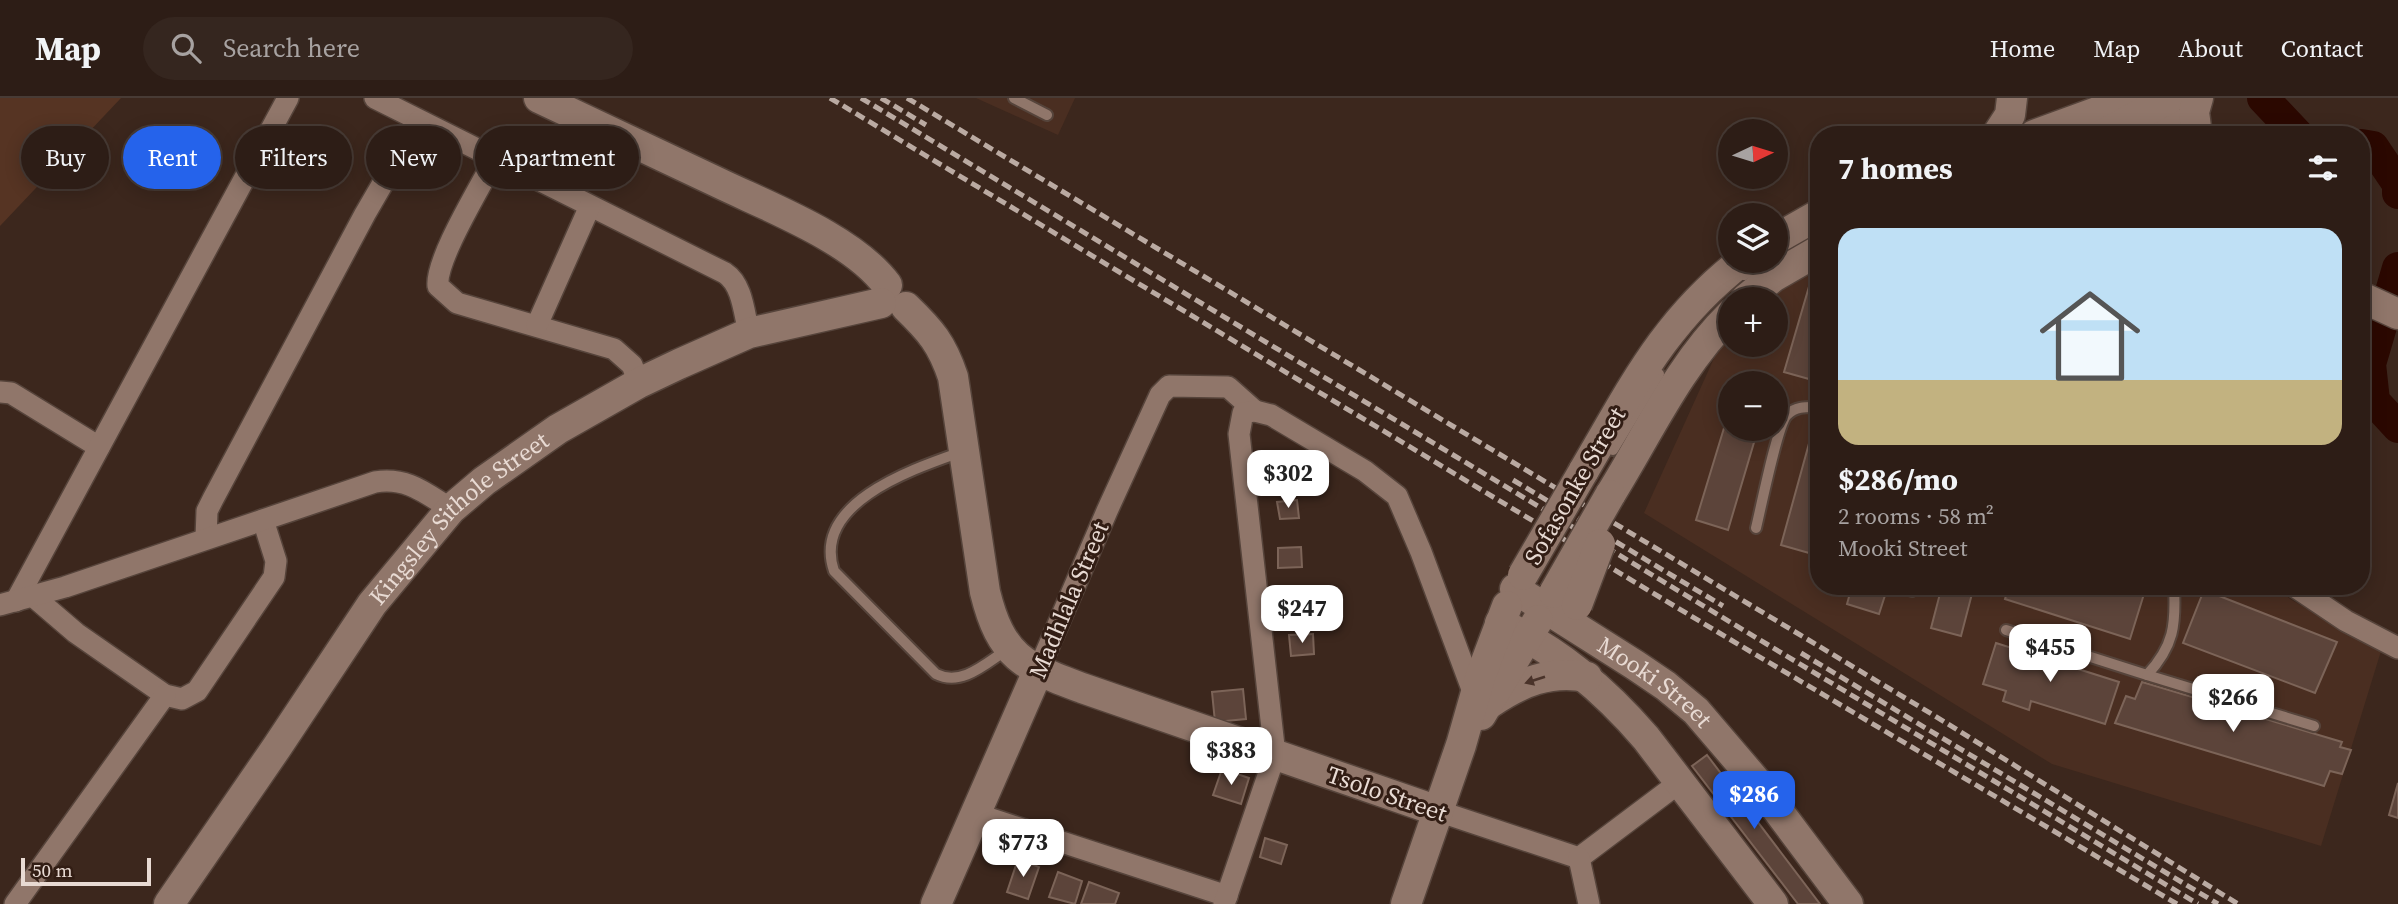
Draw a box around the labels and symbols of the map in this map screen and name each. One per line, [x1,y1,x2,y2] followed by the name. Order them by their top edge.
[1718,119,1788,189] north arrow
[1516,401,1633,571] street label: Sofasonke Street
[361,424,555,612] street label: Kingsley Sithole Street
[1247,450,1329,510] pin: $302
[1021,516,1116,683] street label: Madhlala Street
[1261,586,1343,645] pin: $247
[2009,624,2091,684] pin: $455
[1591,628,1720,735] street label: Mooki Street
[2192,674,2274,734] pin: $266
[1524,675,1545,685] one-way arrow
[1190,728,1272,787] pin: $383
[1323,758,1452,829] street label: Tsolo Street
[1713,772,1795,831] pin: $286
[982,820,1064,879] pin: $773
[21,855,150,887] scale bar

